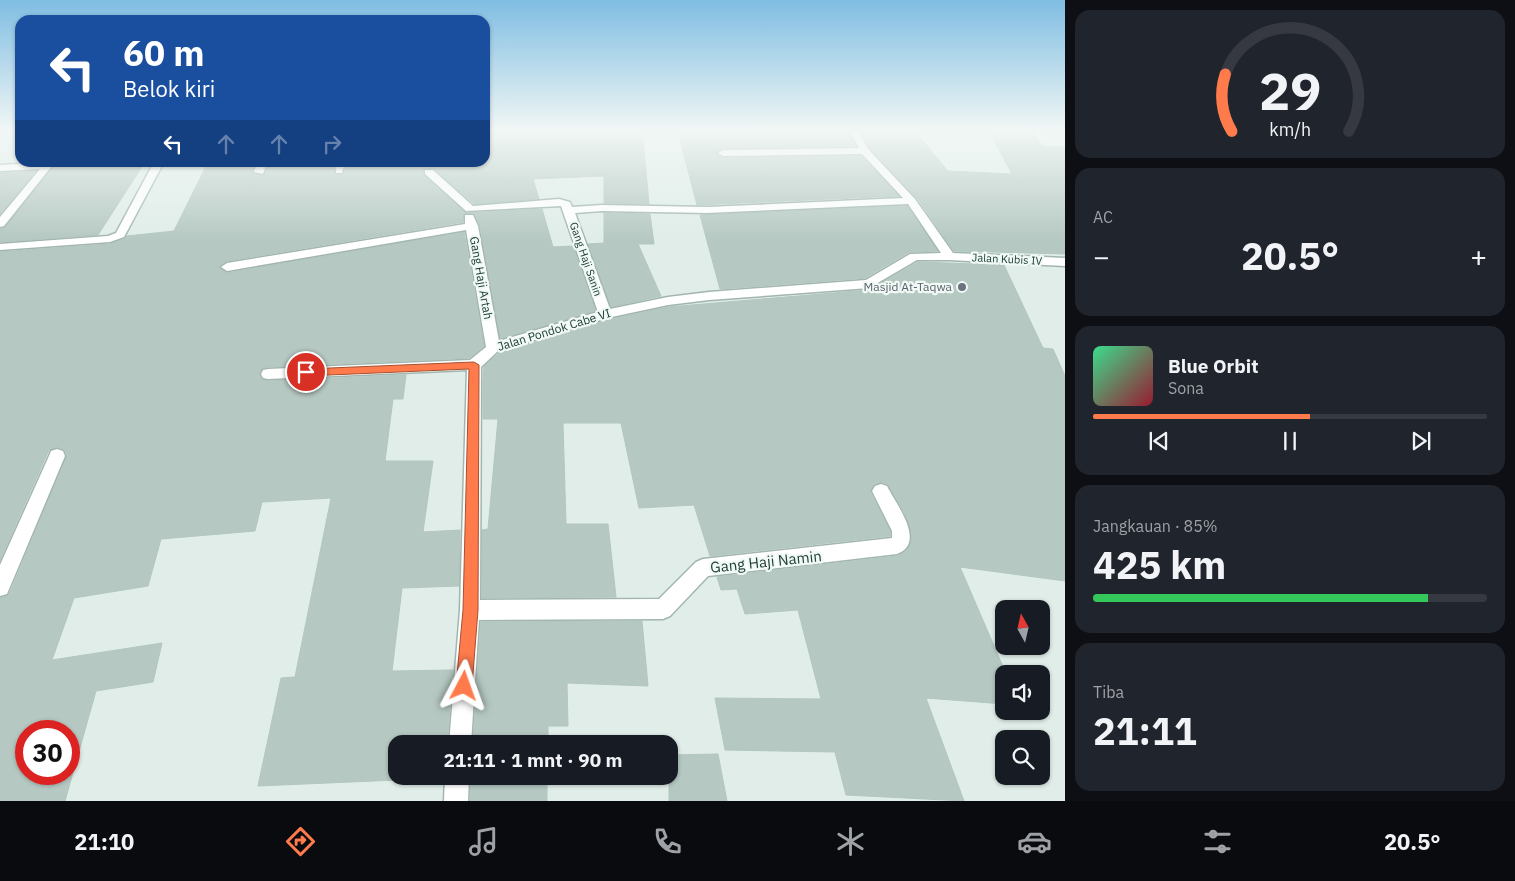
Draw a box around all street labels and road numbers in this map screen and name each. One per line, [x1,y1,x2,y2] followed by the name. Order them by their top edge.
[567,220,605,298] street label: Gang Haji Sanin
[467,235,496,321] street label: Gang Haji Artah
[971,250,1043,268] street label: Jalan Kubis IV
[495,305,612,354] street label: Jalan Pondok Cabe VI
[709,546,823,577] street label: Gang Haji Namin

